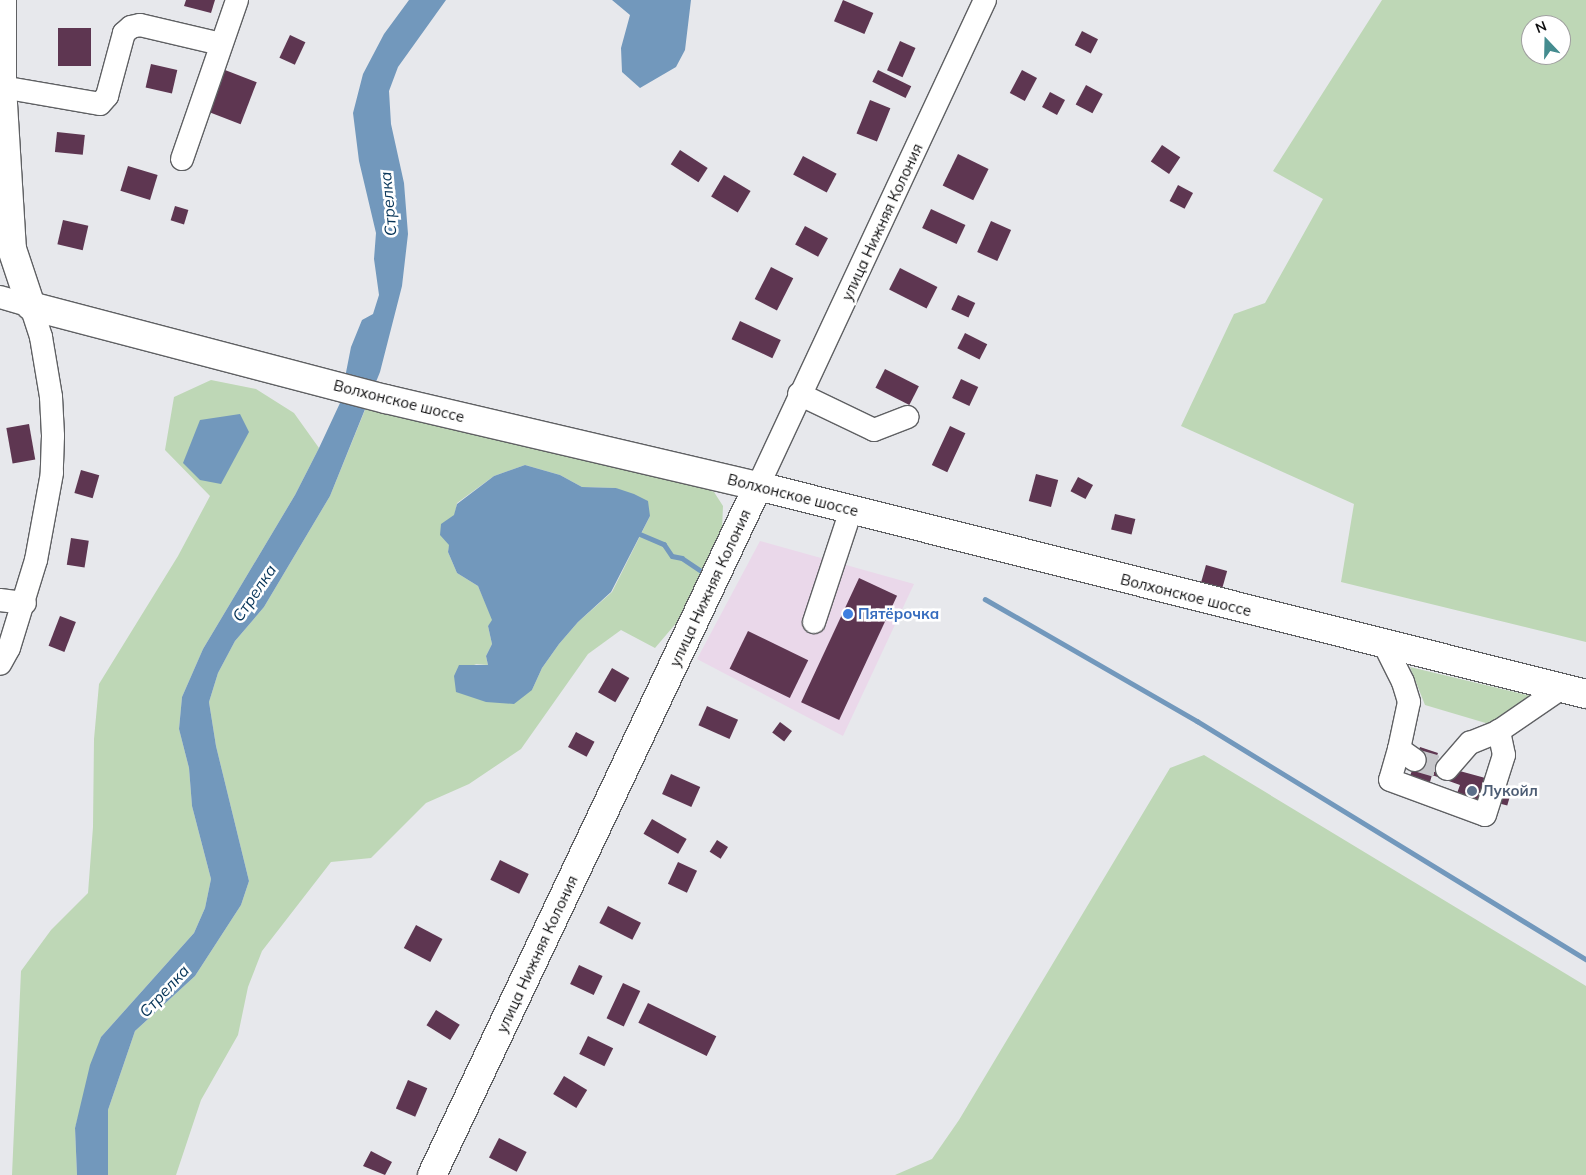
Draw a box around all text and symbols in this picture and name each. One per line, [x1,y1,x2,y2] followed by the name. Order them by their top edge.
[1521,15,1571,65] north arrow
[1533,17,1549,37] text: N
[838,140,926,304] street label: улица Нижняя Колония
[376,171,400,237] water label: Стрелка
[332,376,466,426] street label: Волхонское шоссе
[726,470,860,520] street label: Волхонское шоссе
[666,506,754,670] street label: улица Нижняя Колония
[228,561,280,625] water label: Стрелка
[1119,570,1253,620] street label: Волхонское шоссе
[858,605,939,623] place label: Пятёрочка
[842,608,854,620] marker: Пятёрочка
[1482,782,1538,800] place label: Лукойл
[1466,785,1478,797] marker: Лукойл
[493,872,581,1036] street label: улица Нижняя Колония
[135,961,193,1021] water label: Стрелка

